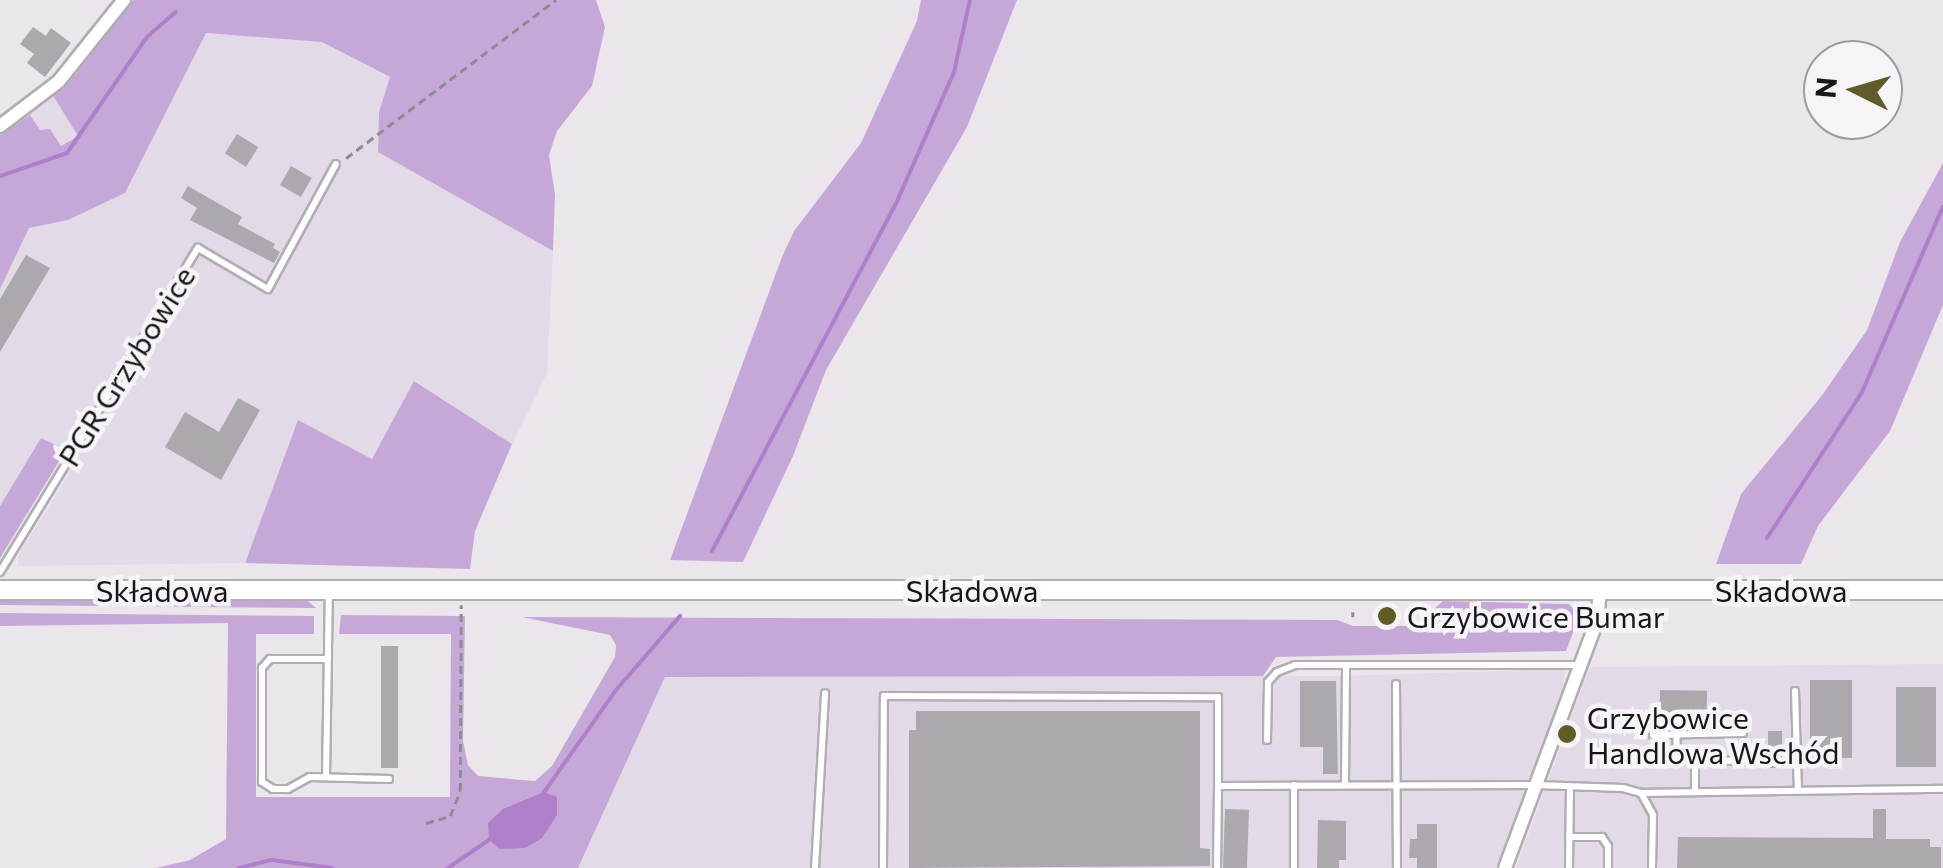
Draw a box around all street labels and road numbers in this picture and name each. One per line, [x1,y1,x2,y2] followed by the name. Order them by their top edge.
[50,260,202,472] street label: PGR Grzybowice
[96,572,228,608] street label: Składowa
[906,572,1038,608] street label: Składowa
[1715,572,1847,608] street label: Składowa

